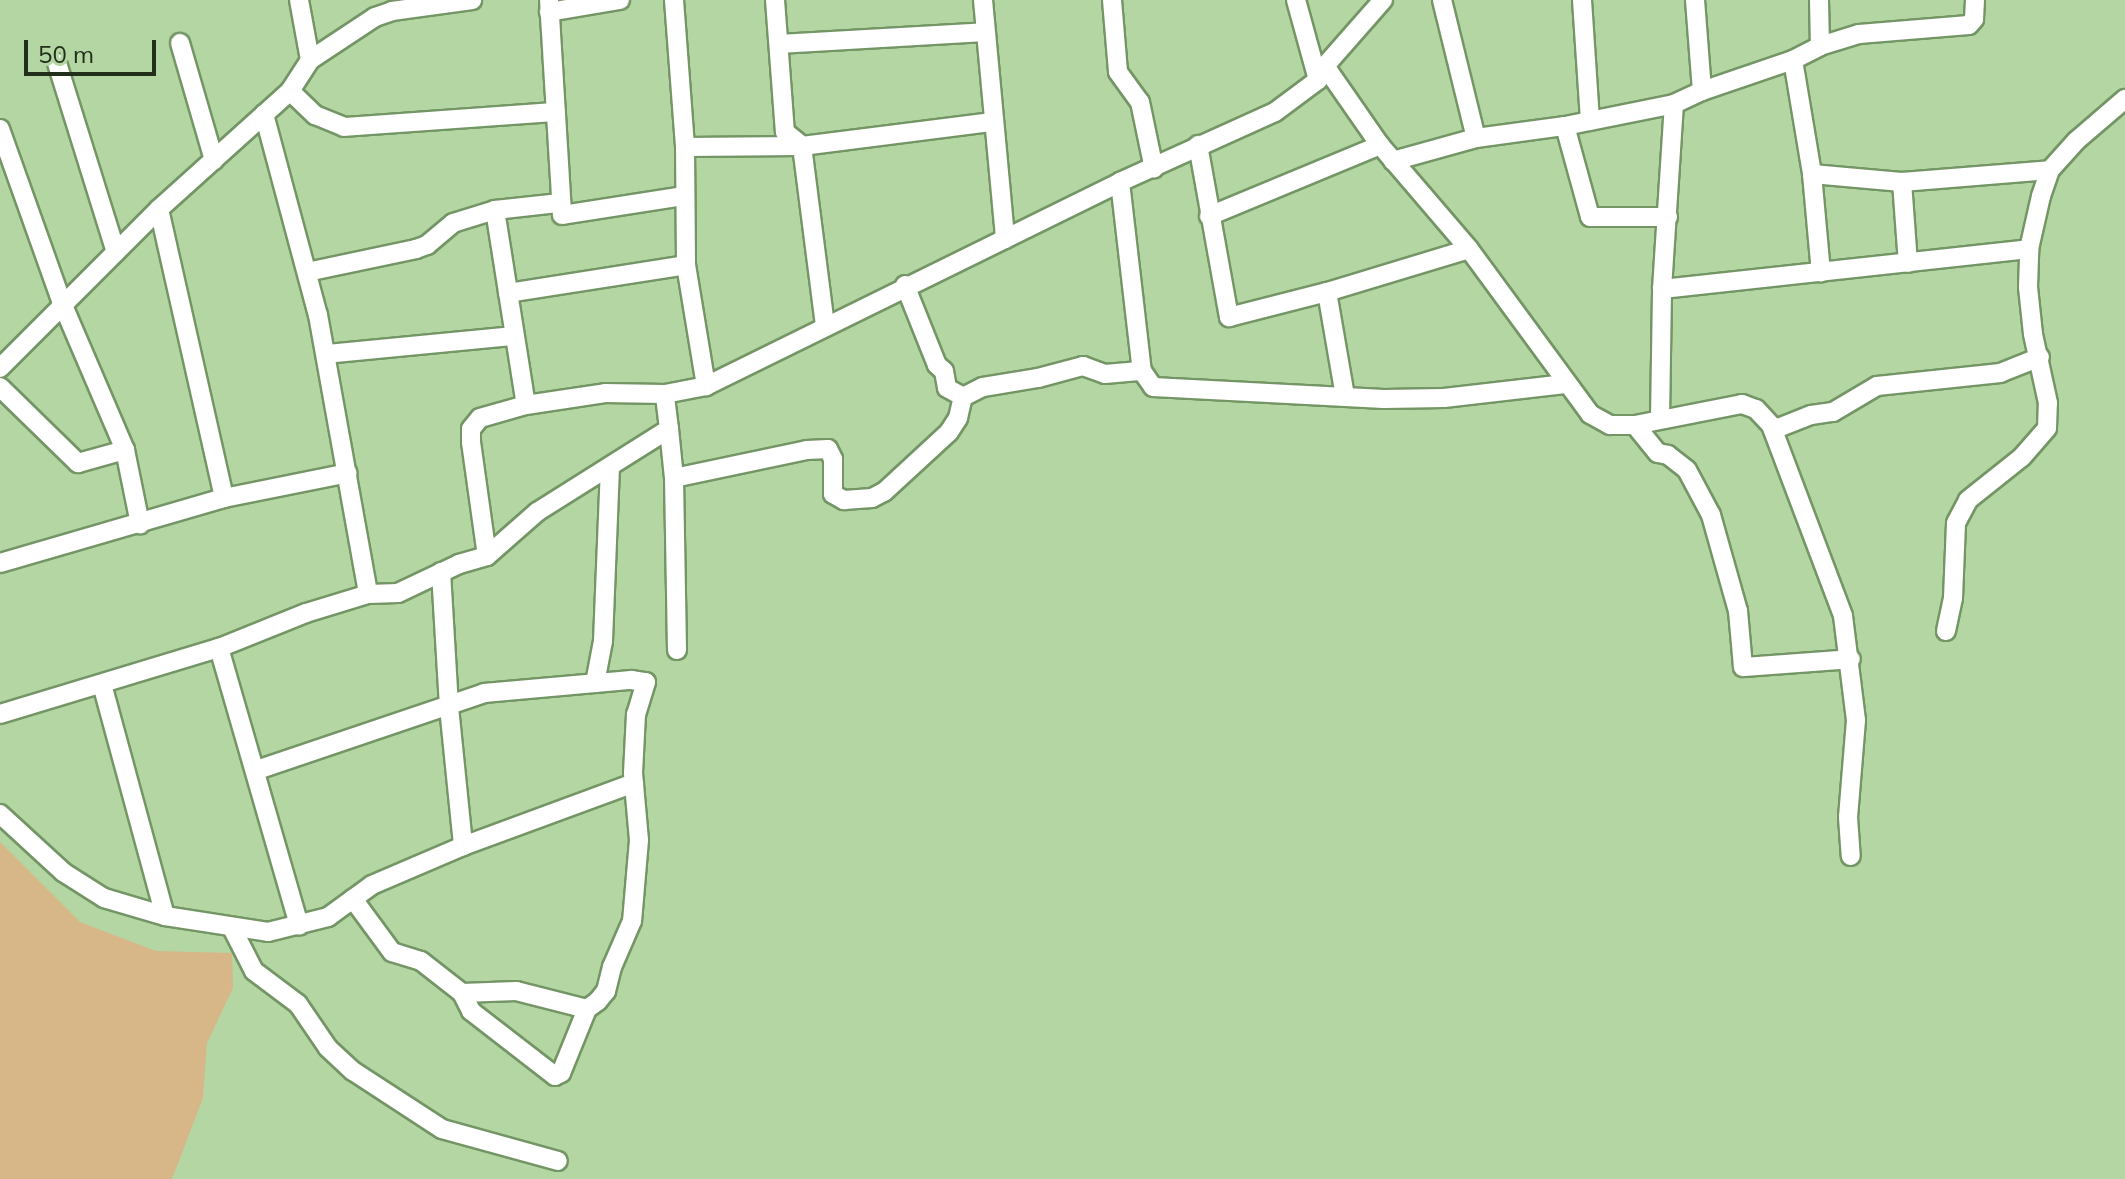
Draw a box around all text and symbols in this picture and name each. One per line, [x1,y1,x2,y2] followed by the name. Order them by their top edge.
[28,24,160,74] scale bar
[38,39,94,69] text: 50 m

